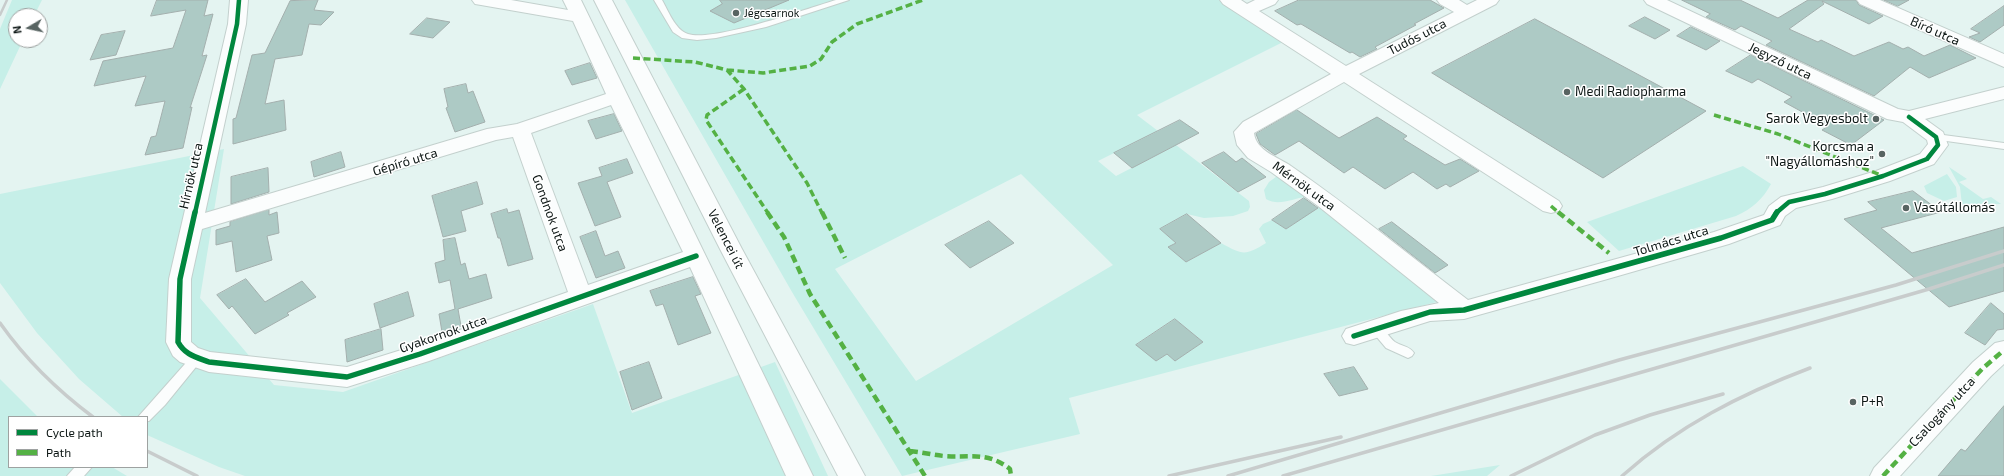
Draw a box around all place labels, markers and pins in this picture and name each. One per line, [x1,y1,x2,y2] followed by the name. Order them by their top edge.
[744,6,799,20] place label: Jégcsarnok
[731,8,741,18] marker: Jégcsarnok
[1575,84,1686,100] place label: Medi Radiopharma
[1562,87,1572,97] marker: Medi Radiopharma
[1766,111,1868,127] place label: Sarok Vegyesbolt
[1871,114,1881,124] marker: Sarok Vegyesbolt
[1766,139,1874,170] place label: Korcsma a "Nagyállomáshoz"
[1877,149,1887,159] marker: Korcsma a "Nagyállomáshoz"
[1914,200,1995,216] place label: Vasútállomás
[1901,203,1911,213] marker: Vasútállomás
[1861,394,1884,410] place label: P+R
[1848,397,1858,407] marker: P+R

